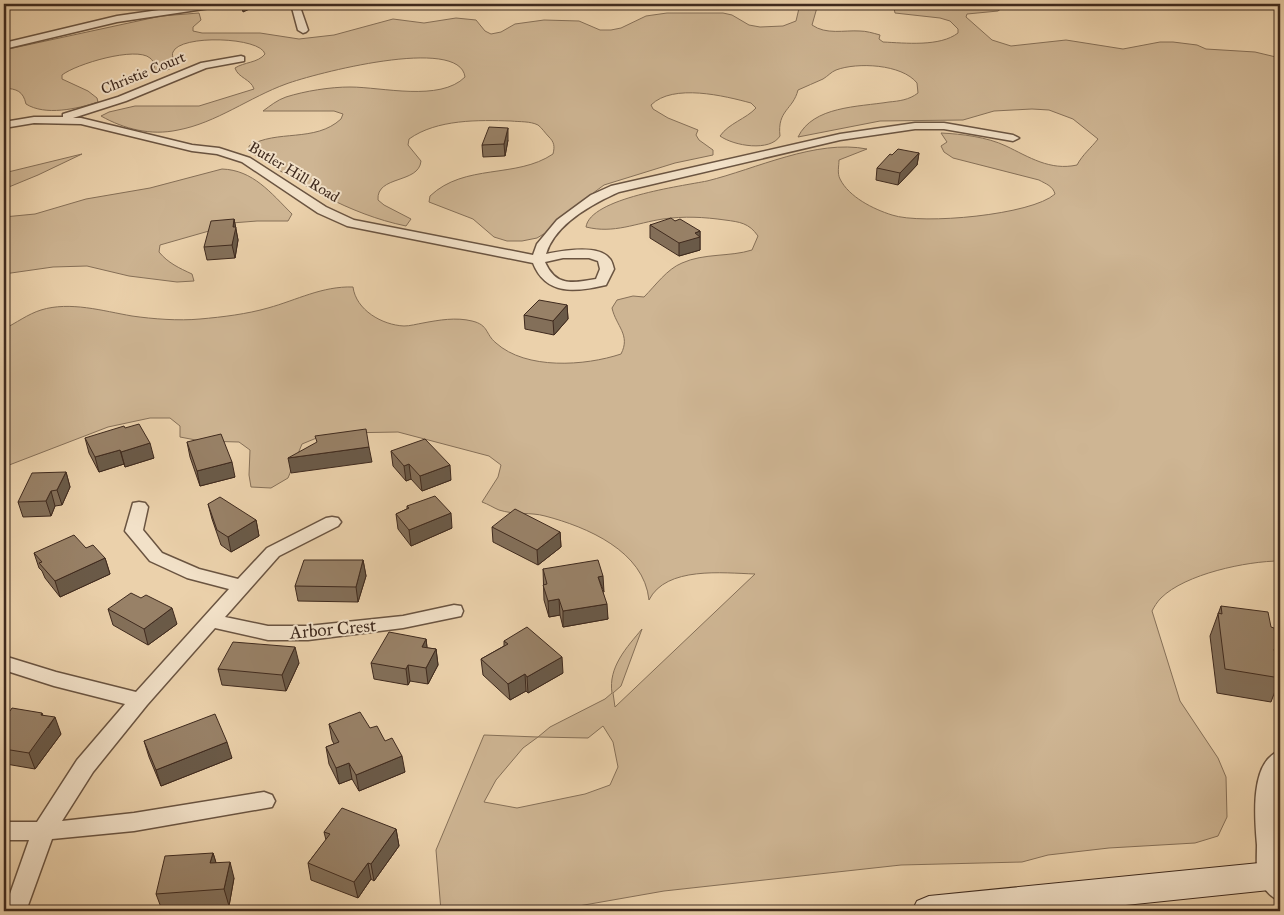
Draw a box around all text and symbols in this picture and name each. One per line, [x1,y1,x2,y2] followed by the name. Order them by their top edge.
[98,48,188,98] street label: Christie Court
[245,138,343,206] street label: Butler Hill Road
[288,614,378,644] street label: Arbor Crest

